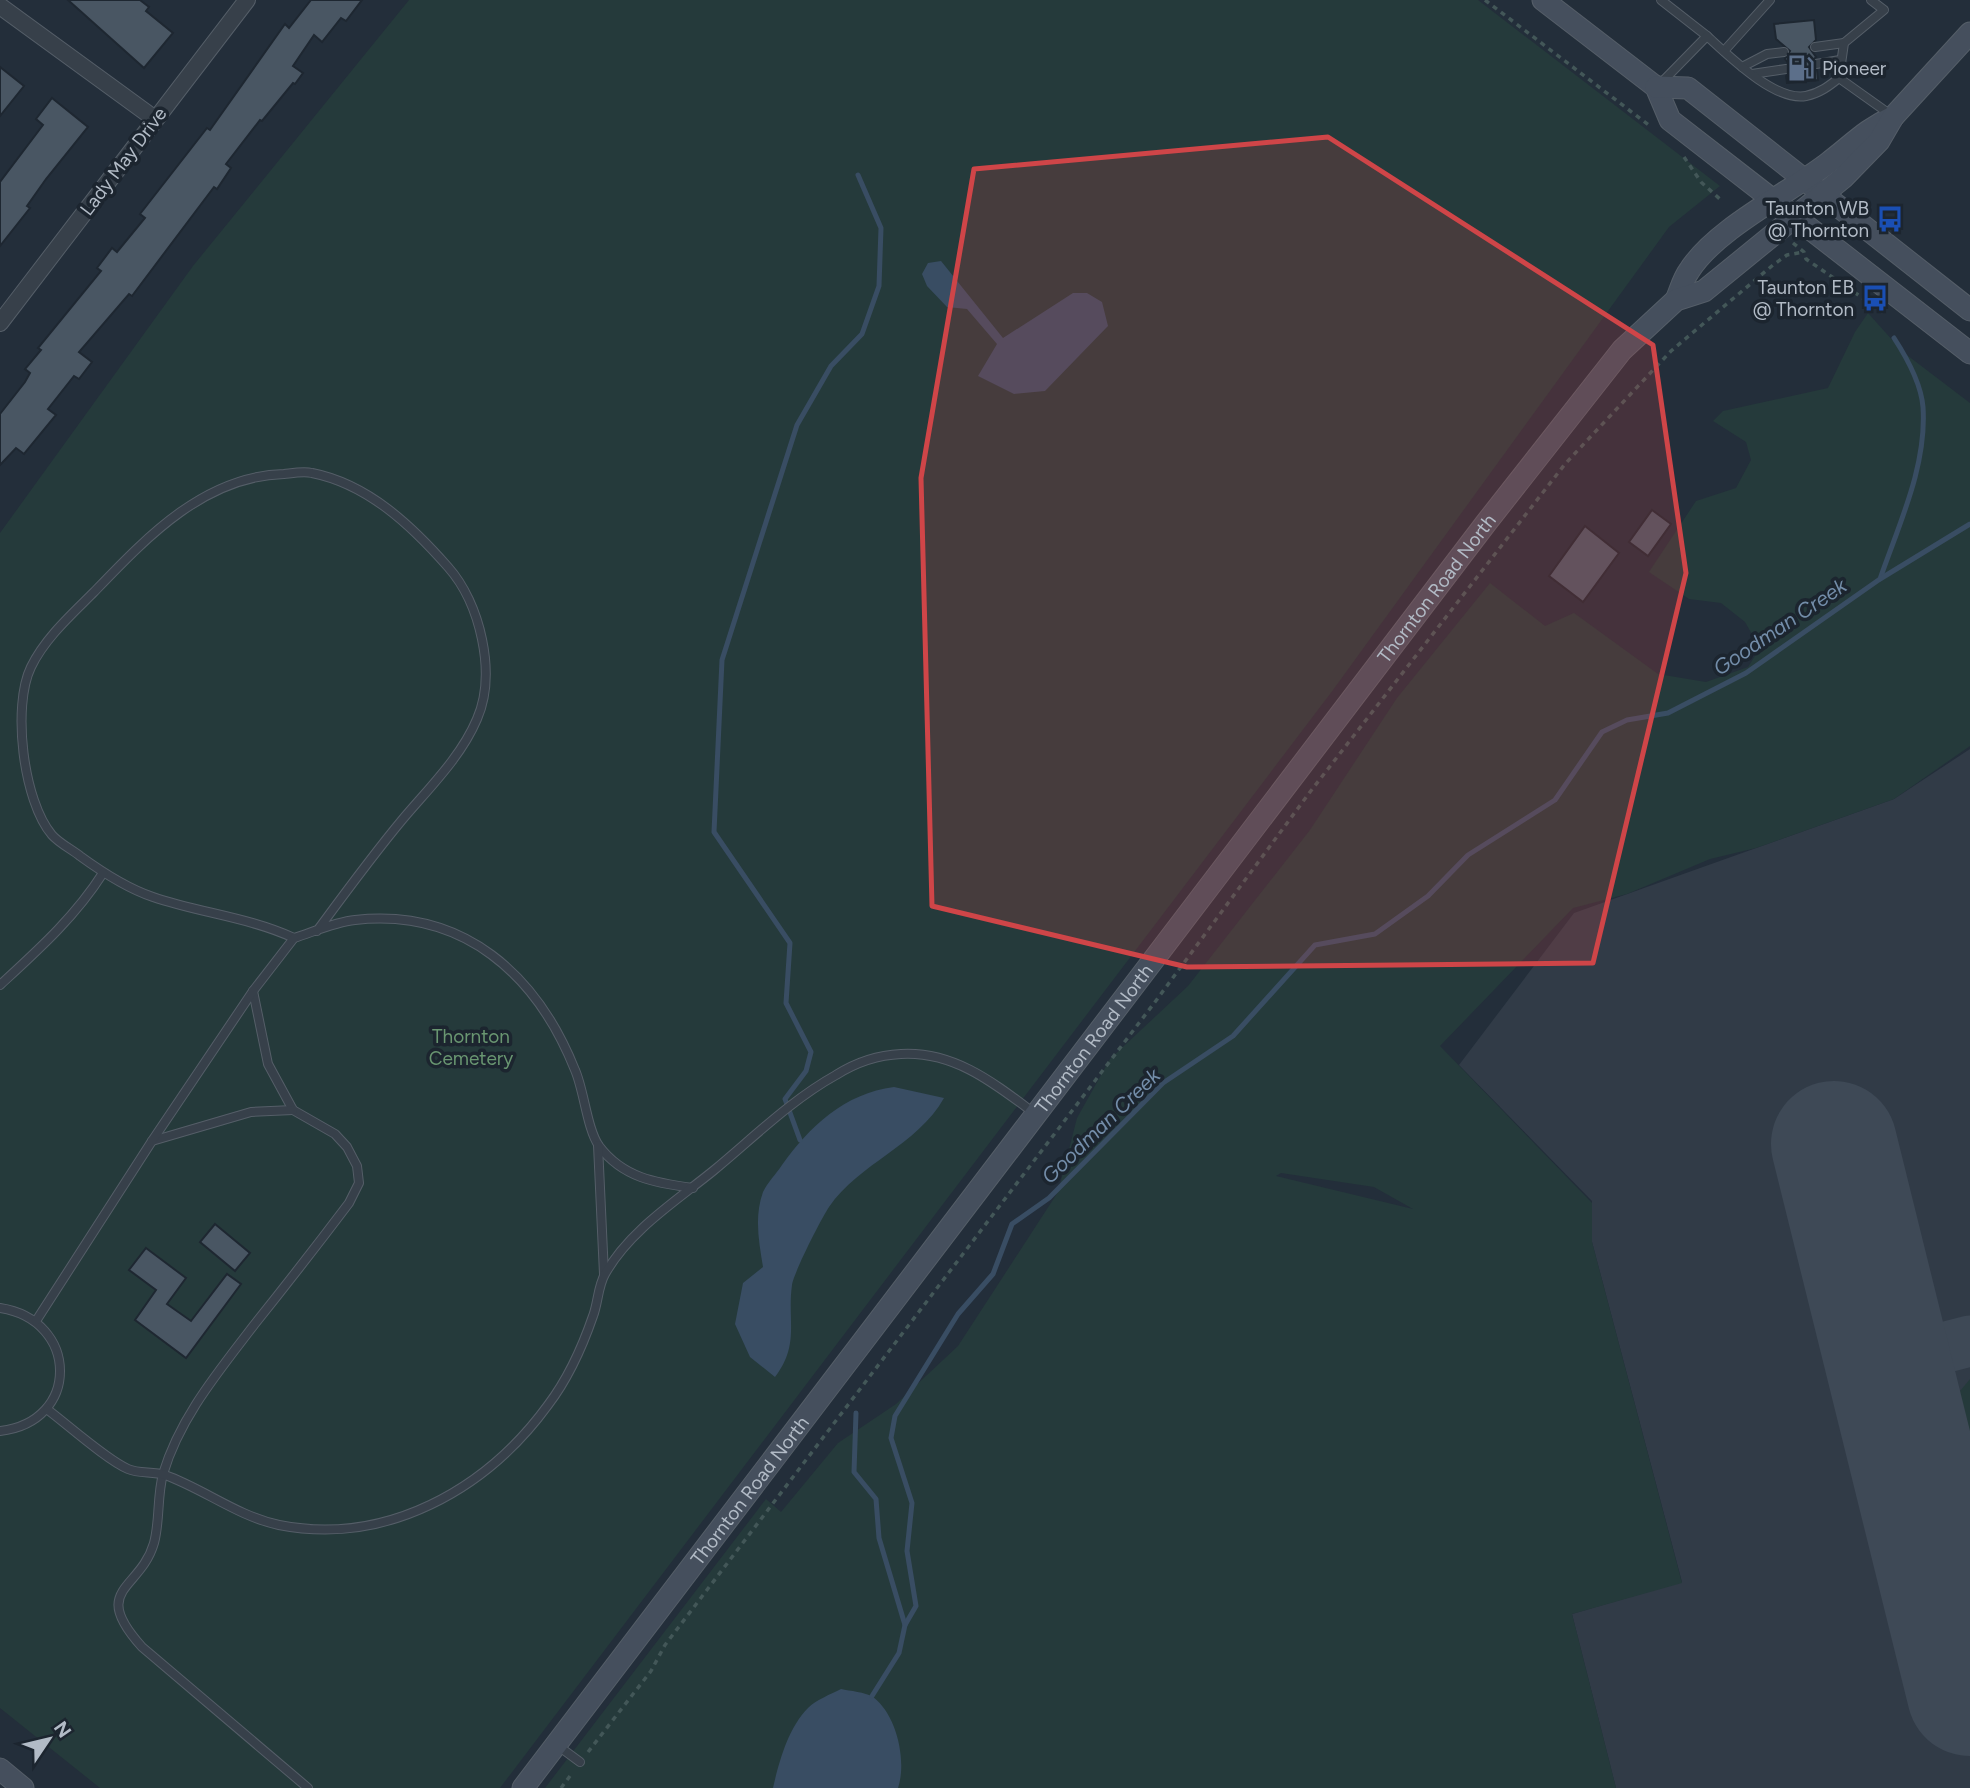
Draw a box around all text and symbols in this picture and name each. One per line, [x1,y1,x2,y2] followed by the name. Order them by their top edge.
[1786,53,1816,83] fuel station icon: Pioneer
[1822,57,1887,80] place label: Pioneer
[75,103,172,220] street label: Lady May Drive
[1765,197,1869,242] place label: Taunton WB @ Thornton
[1875,204,1905,234] bus stop icon: Taunton WB @ Thornton
[1753,276,1854,321] place label: Taunton EB @ Thornton
[1860,283,1890,313] bus stop icon: Taunton EB @ Thornton
[1373,509,1501,667] street label: Thornton Road North
[1708,572,1852,680] water label: Goodman Creek
[1030,960,1158,1118] street label: Thornton Road North
[429,1025,513,1070] park label: Thornton Cemetery
[1036,1062,1166,1189] water label: Goodman Creek
[686,1412,814,1570] street label: Thornton Road North
[14,1704,84,1774] north arrow
[49,1717,76,1742] text: N

